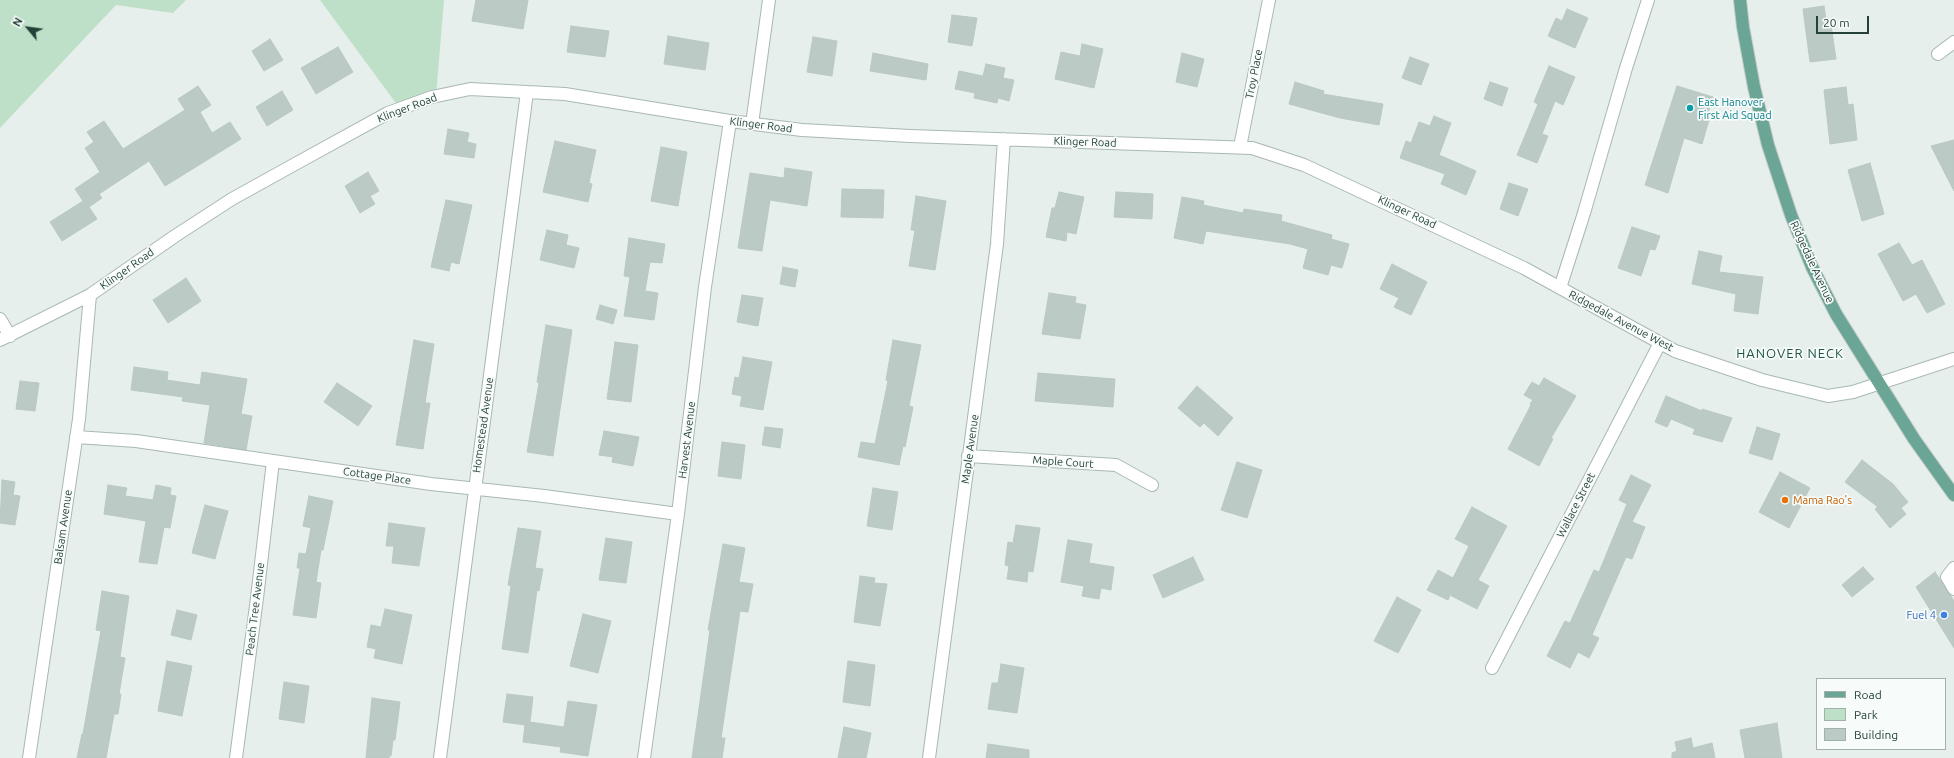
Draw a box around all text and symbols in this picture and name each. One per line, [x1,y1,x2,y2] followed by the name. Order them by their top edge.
[8,8,48,48] north arrow
[1818,8,1871,34] scale bar
[10,16,25,29] text: N
[1823,16,1850,29] text: 20 m
[1243,48,1265,100] street label: Troy Place
[375,91,439,125] street label: Klinger Road
[1698,95,1772,121] place label: East Hanover First Aid Squad
[1685,103,1695,113] marker: East Hanover First Aid Squad
[729,115,793,135] street label: Klinger Road
[1053,134,1117,150] street label: Klinger Road
[1376,193,1438,231] street label: Klinger Road
[1787,219,1837,305] street label: Ridgedale Avenue
[97,246,157,292] street label: Klinger Road
[1566,288,1676,354] street label: Ridgedale Avenue West
[1736,346,1844,362] district label: HANOVER NECK
[470,376,496,474] street label: Homestead Avenue
[676,401,698,479] street label: Harvest Avenue
[959,413,981,485] street label: Maple Avenue
[1032,453,1094,471] street label: Maple Court
[342,465,412,487] street label: Cottage Place
[1554,470,1598,540] street label: Wallace Street
[51,489,75,565] street label: Balsam Avenue
[1793,493,1852,507] place label: Mama Rao's
[1780,495,1790,505] marker: Mama Rao's
[243,562,267,656] street label: Peach Tree Avenue
[1906,608,1936,622] place label: Fuel 4
[1939,610,1949,620] marker: Fuel 4
[1816,678,1946,750] legend
[1854,688,1882,701] text: Road
[1854,708,1878,721] text: Park
[1854,728,1898,741] text: Building

